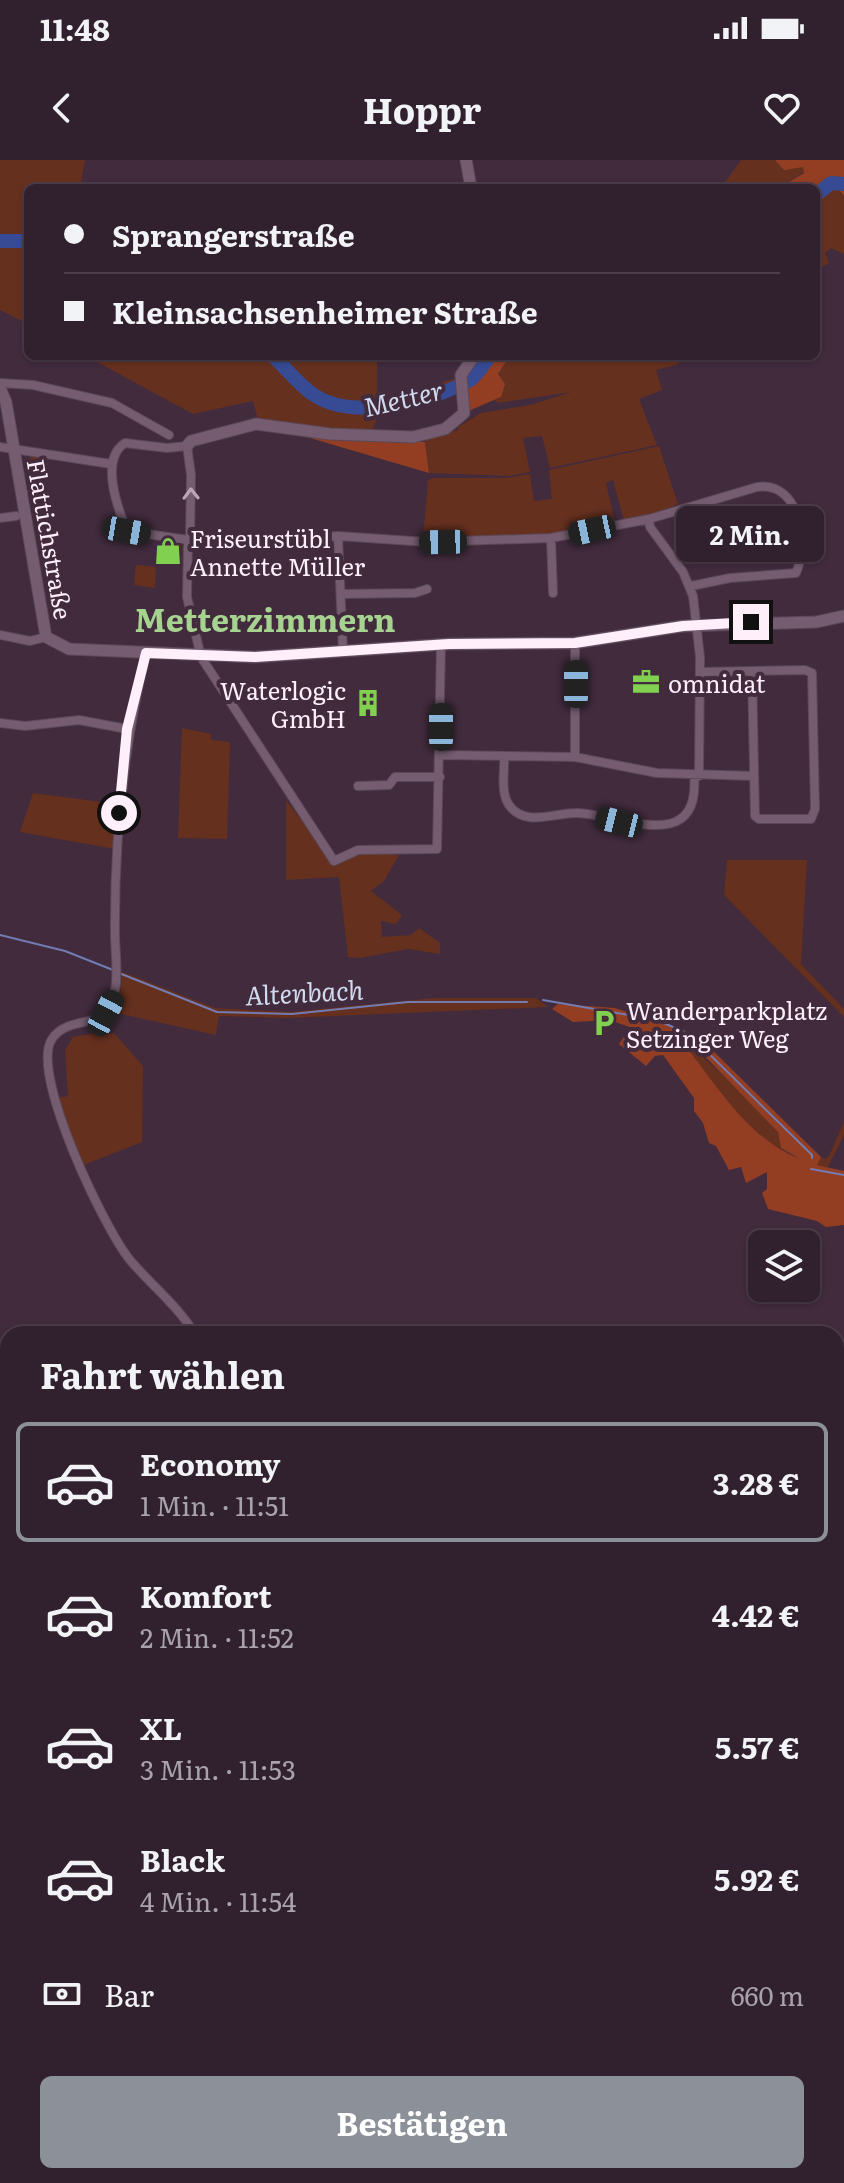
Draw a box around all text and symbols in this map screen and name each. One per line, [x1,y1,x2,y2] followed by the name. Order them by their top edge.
[40,6,110,50] text: 11:48
[363,82,481,135] text: Hoppr
[40,86,84,130] icon: back
[760,86,804,130] icon: heart
[112,212,355,256] text: Sprangerstraße
[112,289,538,333] text: Kleinsachsenheimer Straße
[359,369,447,425] water label: Metter
[20,456,82,622] street label: Flattichstraße
[182,487,200,500] one-way arrow
[677,506,825,562] callout: 2 Min.
[566,513,618,547] car
[710,514,790,553] text: 2 Min.
[101,515,153,547] car
[190,520,366,583] place label: Friseurstübl Annette Müller
[419,530,467,554] car
[153,536,183,566] shop icon: Friseurstübl Annette Müller
[134,594,396,642] district label: Metterzimmern
[733,604,769,640] route end
[564,660,588,708] car
[668,665,766,700] place label: omnidat
[631,667,661,697] office icon: omnidat
[220,672,346,735] place label: Waterlogic GmbH
[353,688,383,718] building icon: Waterlogic GmbH
[429,703,453,751] car
[101,795,137,831] route start
[593,805,645,839] car
[244,968,364,1014] water label: Altenbach
[84,986,128,1040] car
[626,992,828,1055] place label: Wanderparkplatz Setzinger Weg
[589,1008,619,1038] parking icon: Wanderparkplatz Setzinger Weg
[748,1230,820,1302] map controls
[748,1230,820,1302] button: layers
[40,1347,285,1400] text: Fahrt wählen
[140,1441,280,1485] text: Economy
[44,1446,116,1518] icon: car
[713,1460,800,1504] text: 3.28 €
[140,1485,289,1524] text: 1 Min. · 11:51
[140,1573,272,1617] text: Komfort
[44,1578,116,1650] icon: car
[712,1592,800,1636] text: 4.42 €
[140,1617,294,1656] text: 2 Min. · 11:52
[140,1705,182,1749] text: XL
[44,1710,116,1782] icon: car
[715,1724,800,1768] text: 5.57 €
[140,1749,296,1788] text: 3 Min. · 11:53
[140,1837,225,1881] text: Black
[44,1842,116,1914] icon: car
[714,1856,800,1900] text: 5.92 €
[140,1881,296,1920] text: 4 Min. · 11:54
[40,1972,84,2016] icon: cash
[104,1972,154,2016] text: Bar
[731,1975,804,2014] text: 660 m
[40,2076,804,2168] button: Bestätigen

